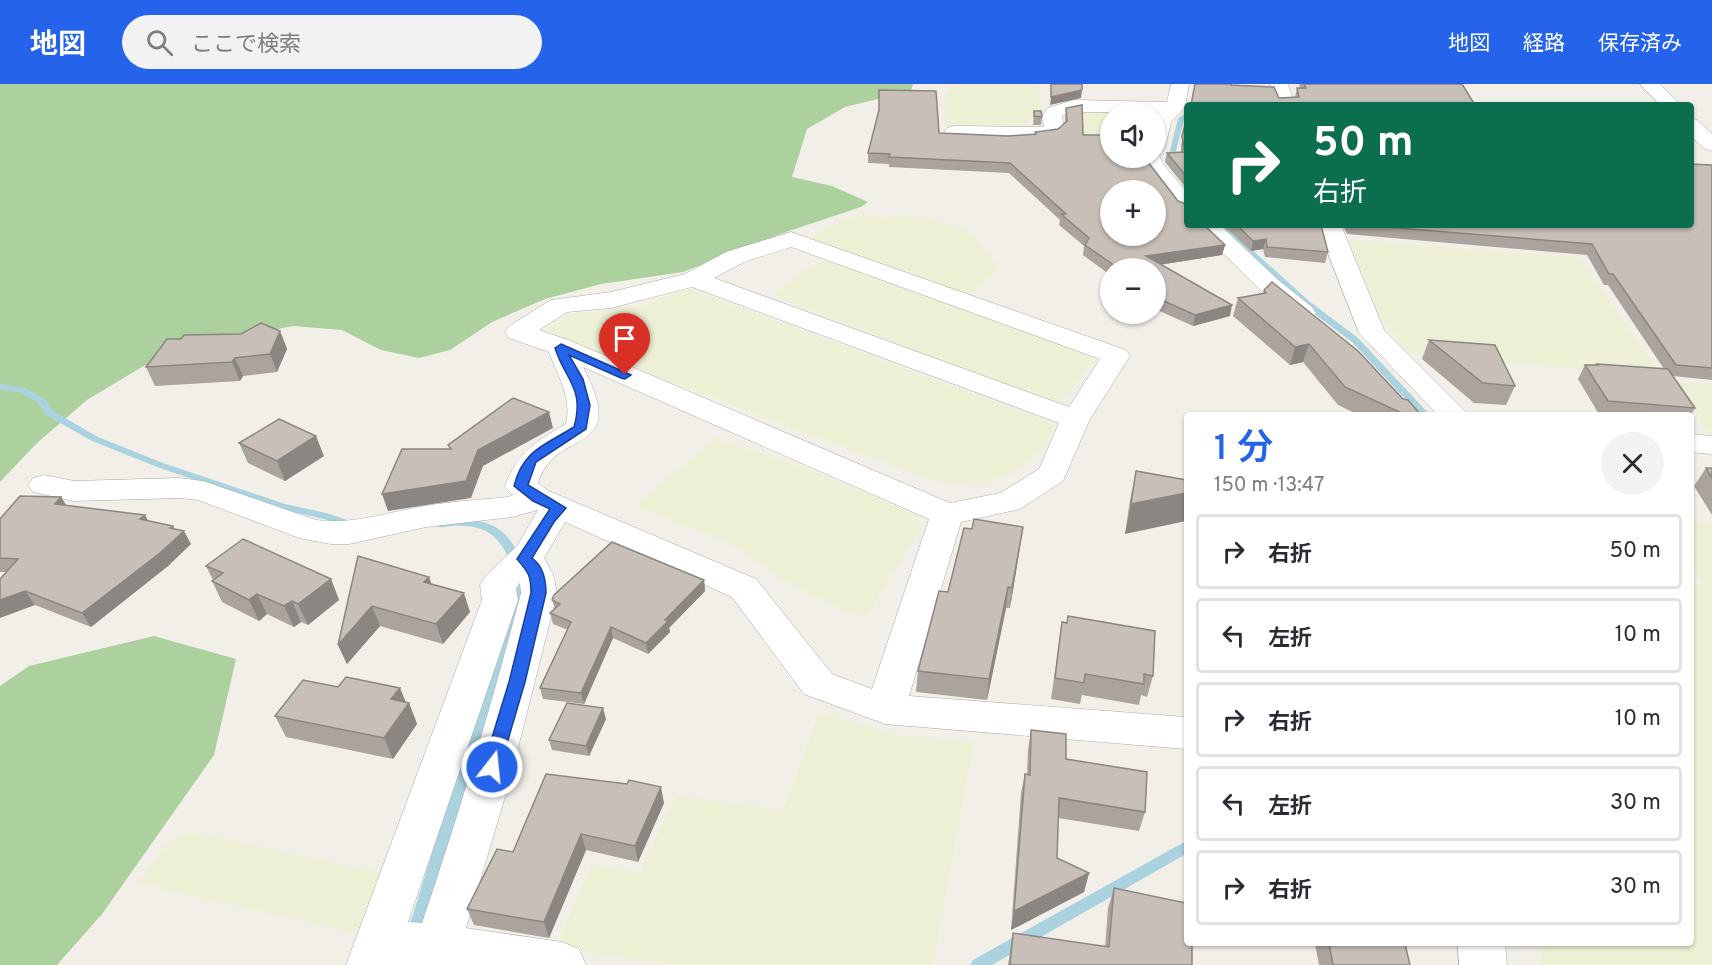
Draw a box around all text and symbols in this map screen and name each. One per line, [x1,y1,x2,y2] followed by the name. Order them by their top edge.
[122,15,542,69] search box
[143,26,176,59] icon: search
[30,28,86,64] text: 地図
[1448,31,1490,58] text: 地図
[1523,31,1565,58] text: 経路
[1598,31,1682,58] text: 保存済み
[191,32,301,59] text: ここで検索
[1100,102,1166,324] map controls
[1100,102,1166,168] button: sound
[1313,118,1414,171] text: 50 m
[1214,126,1292,204] icon: right
[1313,177,1367,211] text: 右折
[1100,180,1166,246] button: +
[1100,258,1166,324] button: −
[599,313,650,375] pin
[608,322,641,355] icon: arrive
[1214,427,1273,473] text: 1 分
[1601,432,1664,495] button: close
[1214,473,1324,499] text: 150 m · 13:47
[1217,535,1250,568] icon: right
[1609,538,1661,565] text: 50 m
[1268,542,1312,569] text: 右折
[1217,619,1250,652] icon: left
[1615,622,1661,649] text: 10 m
[1268,626,1312,653] text: 左折
[1217,703,1250,736] icon: right
[1615,706,1661,733] text: 10 m
[1268,710,1312,737] text: 右折
[460,735,524,799] position arrow
[1217,787,1250,820] icon: left
[1610,790,1661,817] text: 30 m
[1268,794,1312,821] text: 左折
[1217,871,1250,904] icon: right
[1610,874,1661,901] text: 30 m
[1268,878,1312,905] text: 右折

